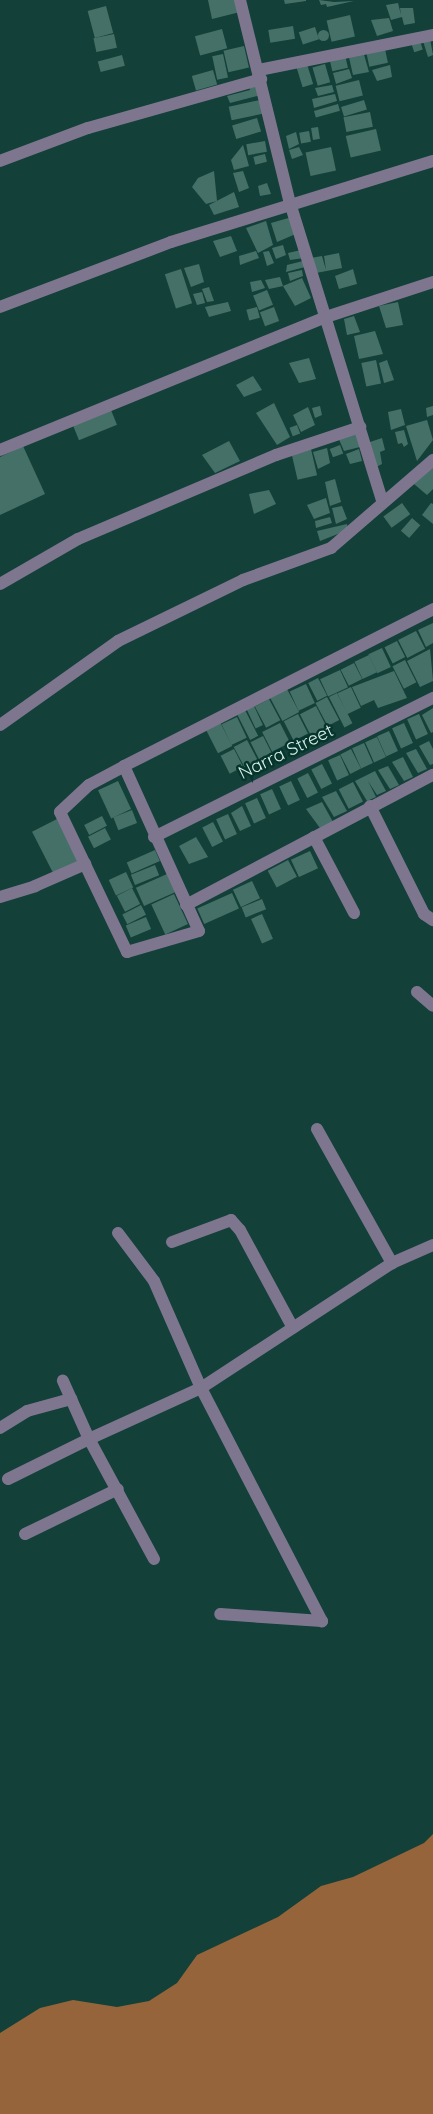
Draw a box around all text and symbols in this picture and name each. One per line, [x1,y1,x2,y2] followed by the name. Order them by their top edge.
[235,720,337,784] street label: Narra Street

